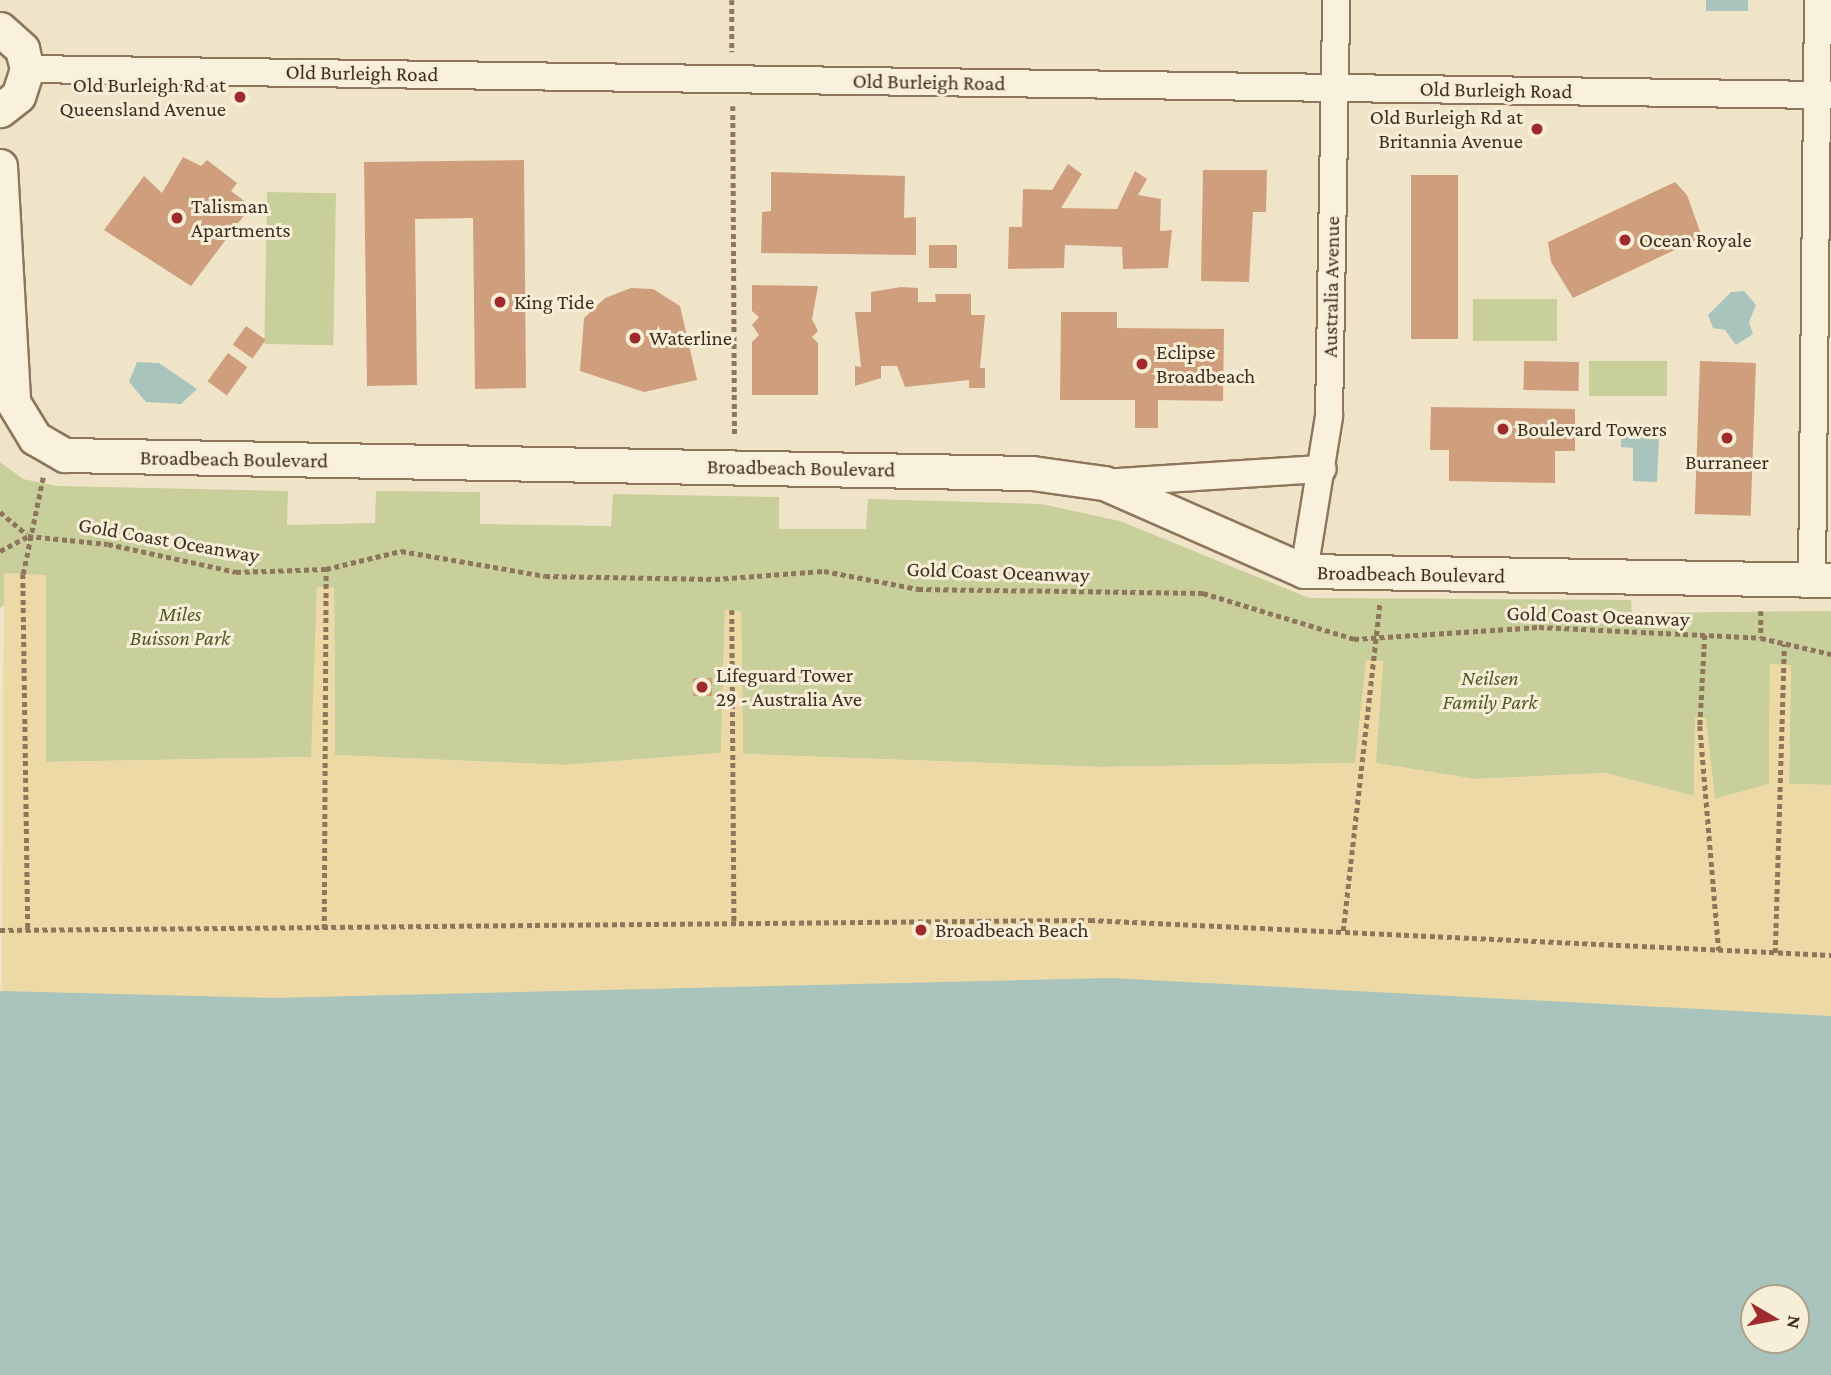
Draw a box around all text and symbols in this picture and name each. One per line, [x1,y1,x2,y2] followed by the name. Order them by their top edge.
[285,59,439,87] street label: Old Burleigh Road
[852,68,1006,96] street label: Old Burleigh Road
[59,72,226,122] place label: Old Burleigh Rd at Queensland Avenue
[1419,76,1573,104] street label: Old Burleigh Road
[232,89,248,105] marker: Old Burleigh Rd at Queensland Avenue
[1370,104,1523,154] place label: Old Burleigh Rd at Britannia Avenue
[1529,121,1545,137] marker: Old Burleigh Rd at Britannia Avenue
[191,193,290,243] place label: Talisman Apartments
[169,210,185,226] marker: Talisman Apartments
[1317,216,1345,358] street label: Australia Avenue
[1639,227,1752,253] place label: Ocean Royale
[1617,232,1633,248] marker: Ocean Royale
[514,289,594,315] place label: King Tide
[492,294,508,310] marker: King Tide
[649,325,732,351] place label: Waterline
[627,330,643,346] marker: Waterline
[1156,339,1255,389] place label: Eclipse Broadbeach
[1134,356,1150,372] marker: Eclipse Broadbeach
[1517,416,1667,442] place label: Boulevard Towers
[1495,421,1511,437] marker: Boulevard Towers
[1719,430,1735,446] marker: Burraneer
[140,445,328,473] street label: Broadbeach Boulevard
[1685,449,1769,475] place label: Burraneer
[707,454,895,482] street label: Broadbeach Boulevard
[77,512,261,568] street label: Gold Coast Oceanway
[906,556,1090,588] street label: Gold Coast Oceanway
[1317,560,1505,588] street label: Broadbeach Boulevard
[1506,600,1690,632] street label: Gold Coast Oceanway
[130,601,230,651] park label: Miles Buisson Park
[716,662,862,712] place label: Lifeguard Tower 29 - Australia Ave
[1443,665,1537,715] park label: Neilsen Family Park
[694,679,710,695] marker: Lifeguard Tower 29 - Australia Ave
[935,917,1089,943] place label: Broadbeach Beach
[913,922,929,938] marker: Broadbeach Beach
[1740,1284,1810,1354] north arrow
[1783,1314,1806,1331] text: N

